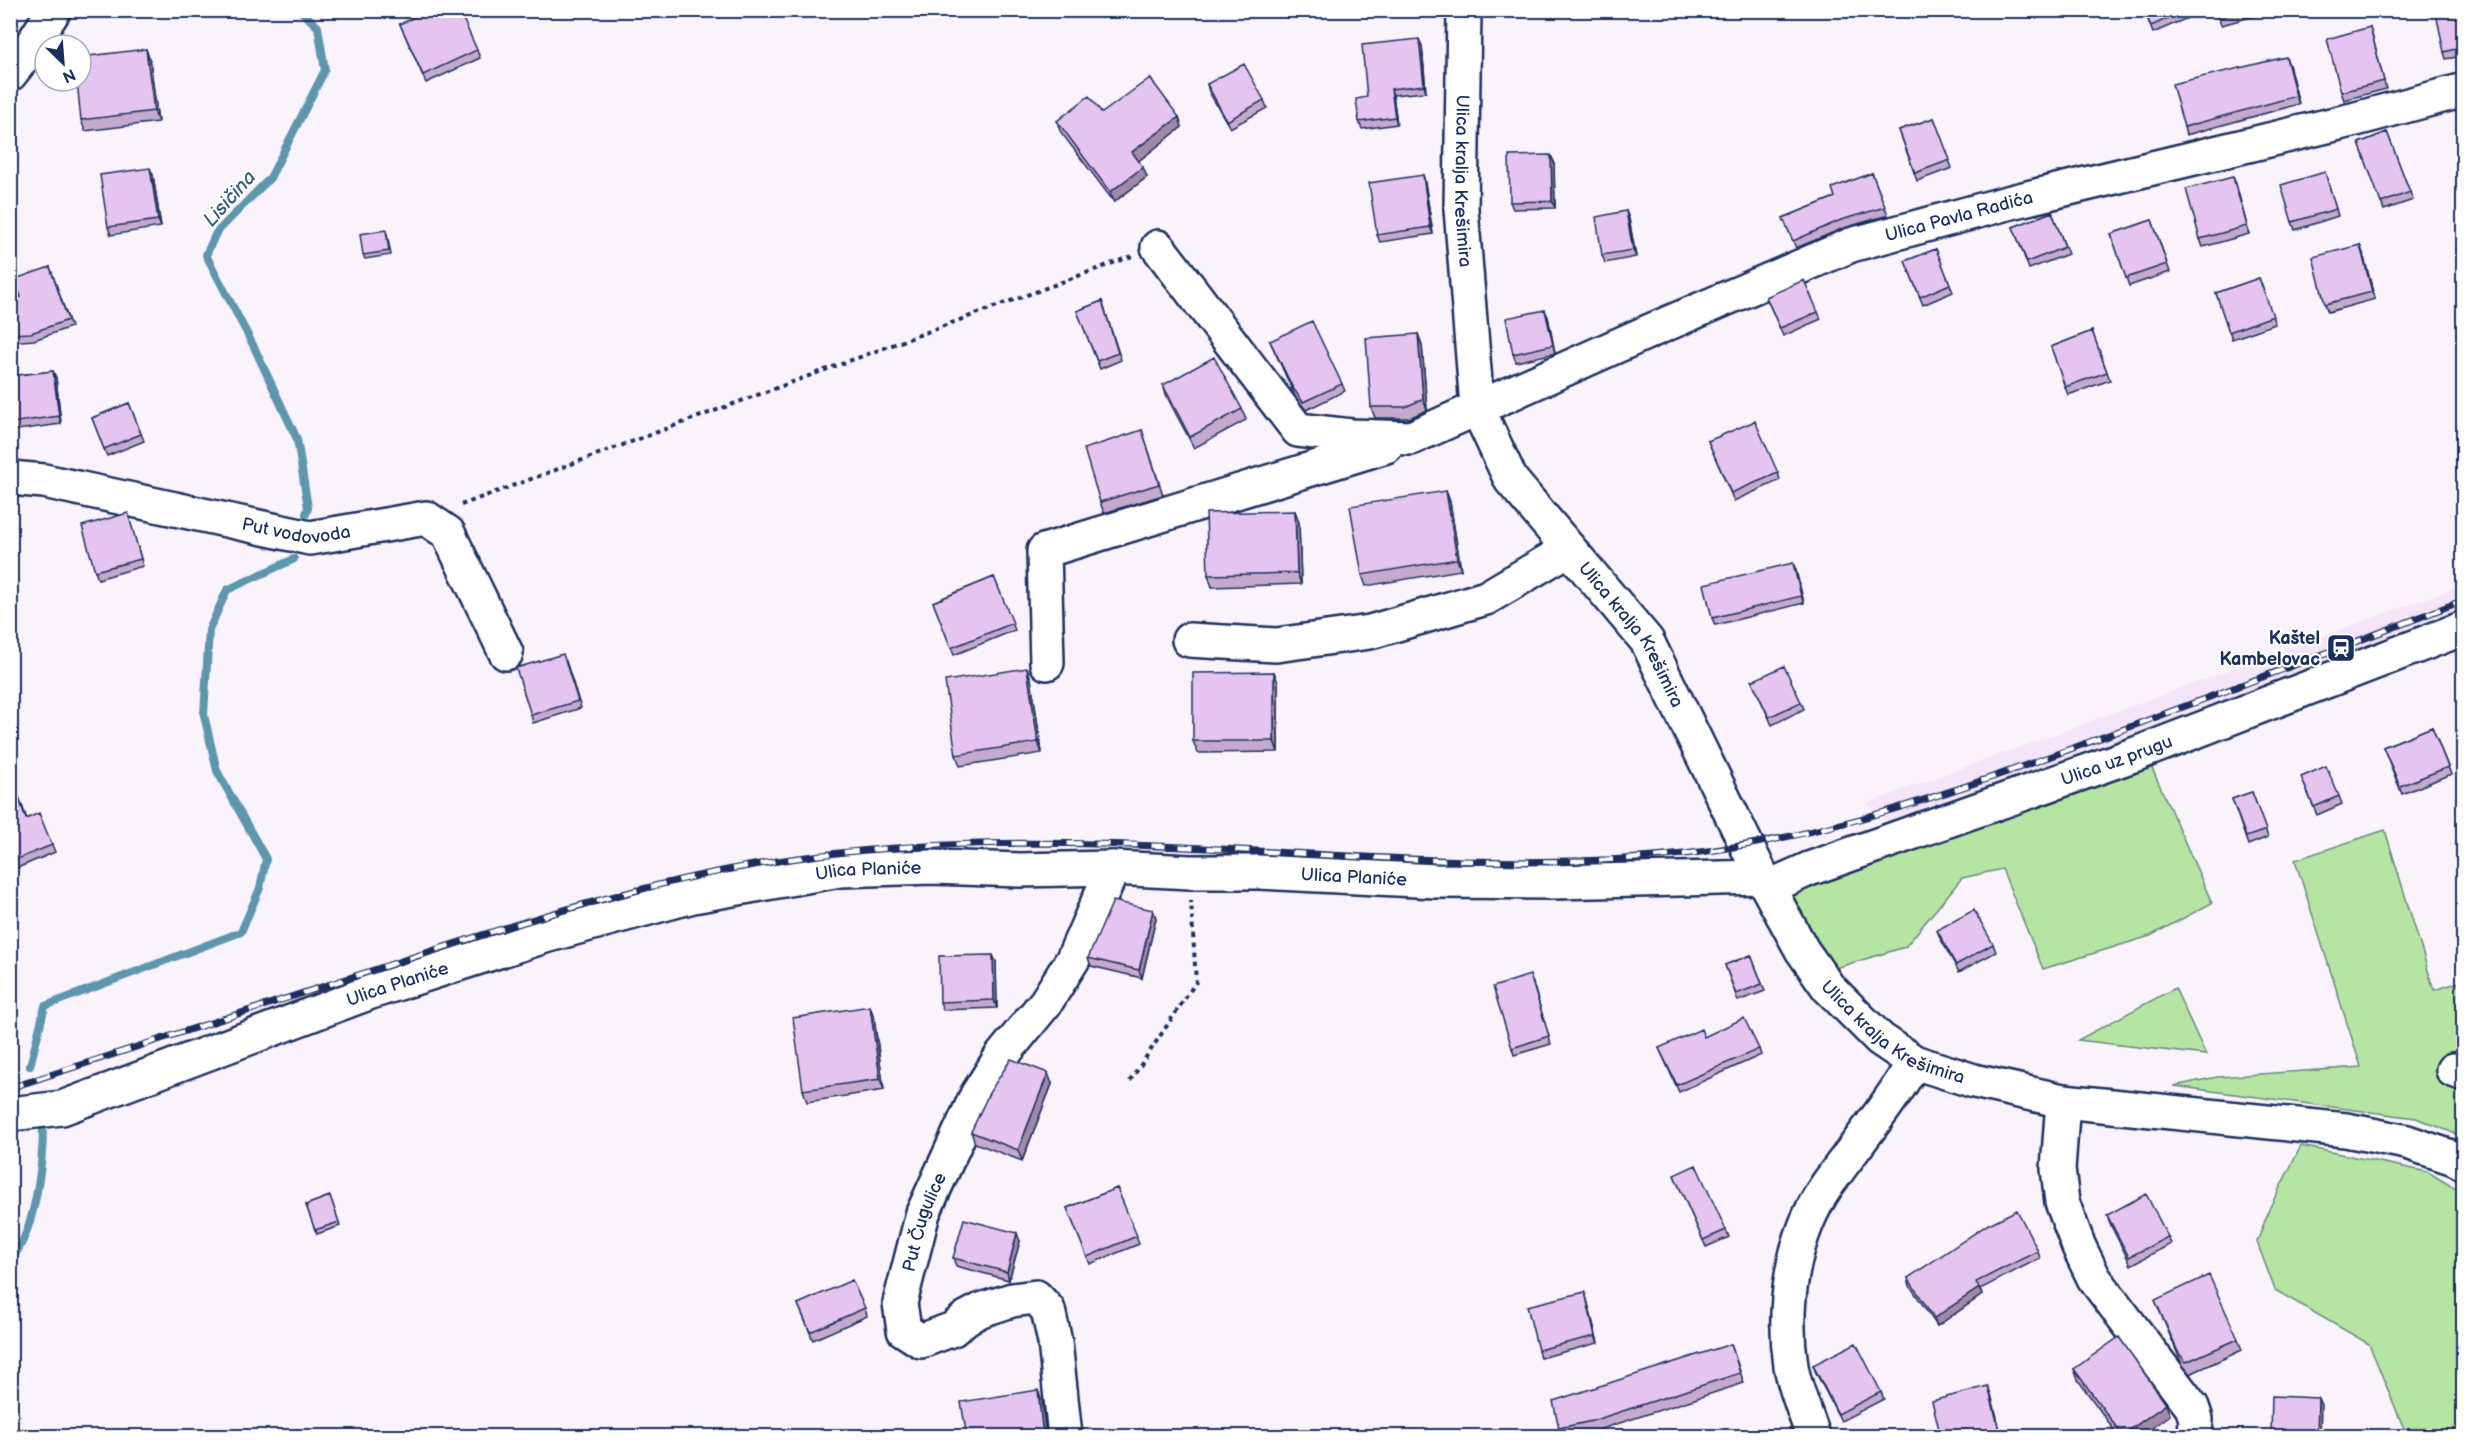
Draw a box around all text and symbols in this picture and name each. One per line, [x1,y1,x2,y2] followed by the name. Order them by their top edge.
[33,33,93,93] north arrow
[59,64,78,86] text: N
[1450,94,1476,268] street label: Ulica kralja Krešimira
[198,166,261,232] water label: Lisičina
[1883,187,2035,246] street label: Ulica Pavla Radića
[240,514,352,549] street label: Put vodovoda
[1574,558,1688,711] street label: Ulica kralja Krešimira
[2220,628,2320,670] place label: Kaštel Kambelovac
[2325,632,2357,664] station icon: Kaštel Kambelovac
[2058,731,2175,791] street label: Ulica uz prugu
[814,857,922,885] street label: Ulica Planiće
[1300,864,1408,891] street label: Ulica Planiće
[344,958,452,1011] street label: Ulica Planiće
[1816,976,1967,1088] street label: Ulica kralja Krešimira
[898,1169,951,1274] street label: Put Čugulice

